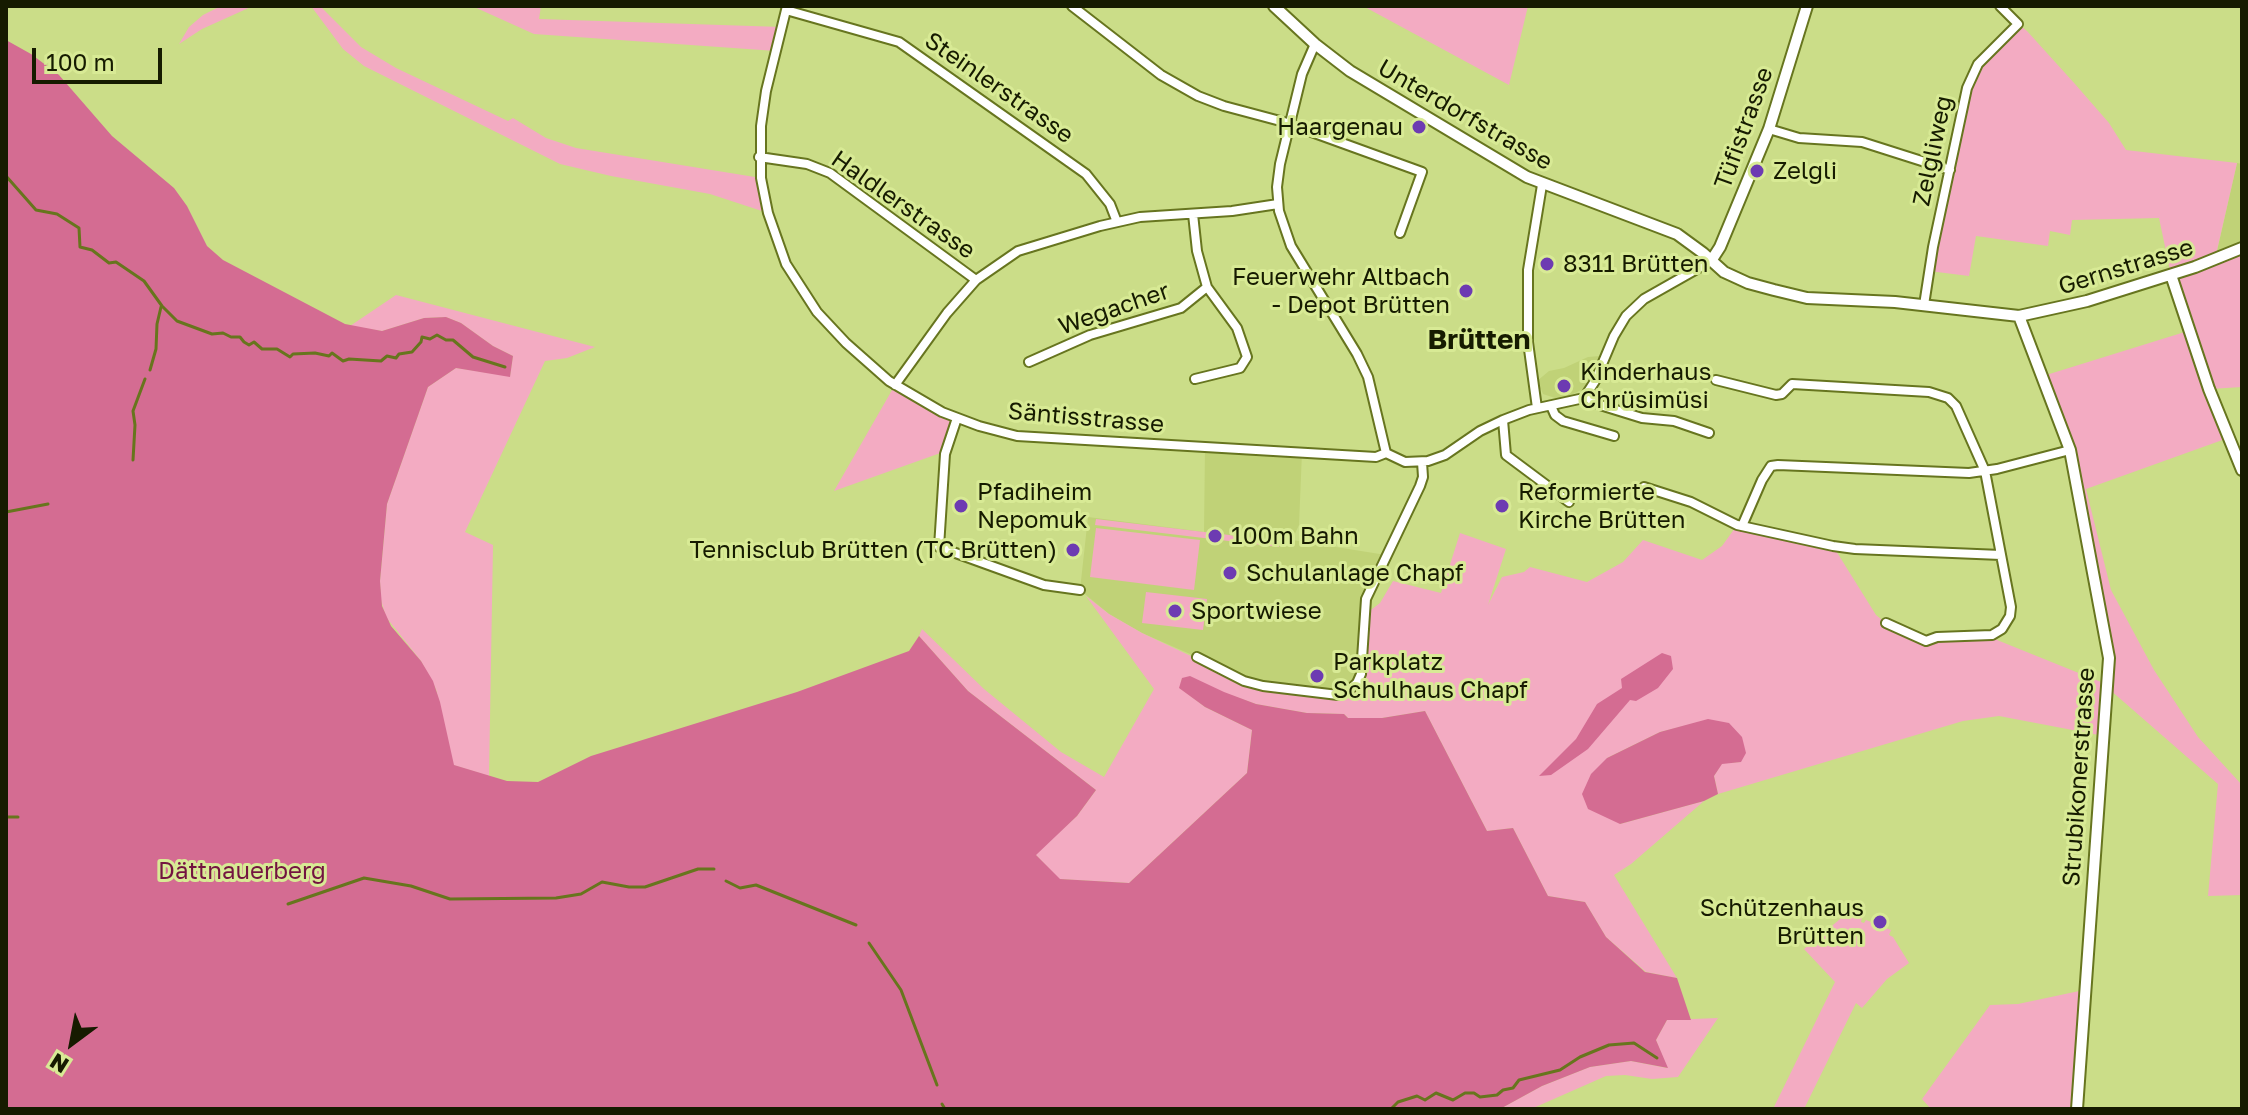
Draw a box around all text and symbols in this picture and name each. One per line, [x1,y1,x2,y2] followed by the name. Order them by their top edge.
[919,26,1079,150] street label: Steinlerstrasse
[36,32,166,82] scale bar
[46,47,115,76] text: 100 m
[1373,53,1557,177] street label: Unterdorfstrasse
[1709,63,1779,193] street label: Tüfistrasse
[1907,93,1959,209] street label: Zelgliweg
[1277,113,1403,141] place label: Haargenau
[1410,118,1428,136] marker: Haargenau
[825,145,981,265] street label: Haldlerstrasse
[1773,157,1837,185] place label: Zelgli
[1748,162,1766,180] marker: Zelgli
[2055,233,2197,301] street label: Gernstrasse
[1563,250,1709,278] place label: 8311 Brütten
[1538,255,1556,273] marker: 8311 Brütten
[1232,263,1450,319] place label: Feuerwehr Altbach - Depot Brütten
[1055,277,1173,341] street label: Wegacher
[1457,282,1475,300] marker: Feuerwehr Altbach - Depot Brütten
[1428,323,1530,357] district label: Brütten
[1580,358,1711,414] place label: Kinderhaus Chrüsimüsi
[1555,377,1573,395] marker: Kinderhaus Chrüsimüsi
[1007,397,1165,439] street label: Säntisstrasse
[977,478,1092,534] place label: Pfadiheim Nepomuk
[1518,478,1685,534] place label: Reformierte Kirche Brütten
[952,497,970,515] marker: Pfadiheim Nepomuk
[1493,497,1511,515] marker: Reformierte Kirche Brütten
[1231,522,1359,550] place label: 100m Bahn
[1206,527,1224,545] marker: 100m Bahn
[689,536,1057,564] place label: Tennisclub Brütten (TC Brütten)
[1064,541,1082,559] marker: Tennisclub Brütten (TC Brütten)
[1246,559,1464,587] place label: Schulanlage Chapf
[1221,564,1239,582] marker: Schulanlage Chapf
[1191,597,1322,625] place label: Sportwiese
[1166,602,1184,620] marker: Sportwiese
[1333,648,1528,704] place label: Parkplatz Schulhaus Chapf
[1308,667,1326,685] marker: Parkplatz Schulhaus Chapf
[2057,667,2101,887] street label: Strubikonerstrasse
[158,857,326,885] park label: Dättnauerberg
[1700,894,1864,950] place label: Schützenhaus Brütten
[1871,913,1889,931] marker: Schützenhaus Brütten
[32,1003,112,1083] north arrow
[45,1048,73,1080] text: N

